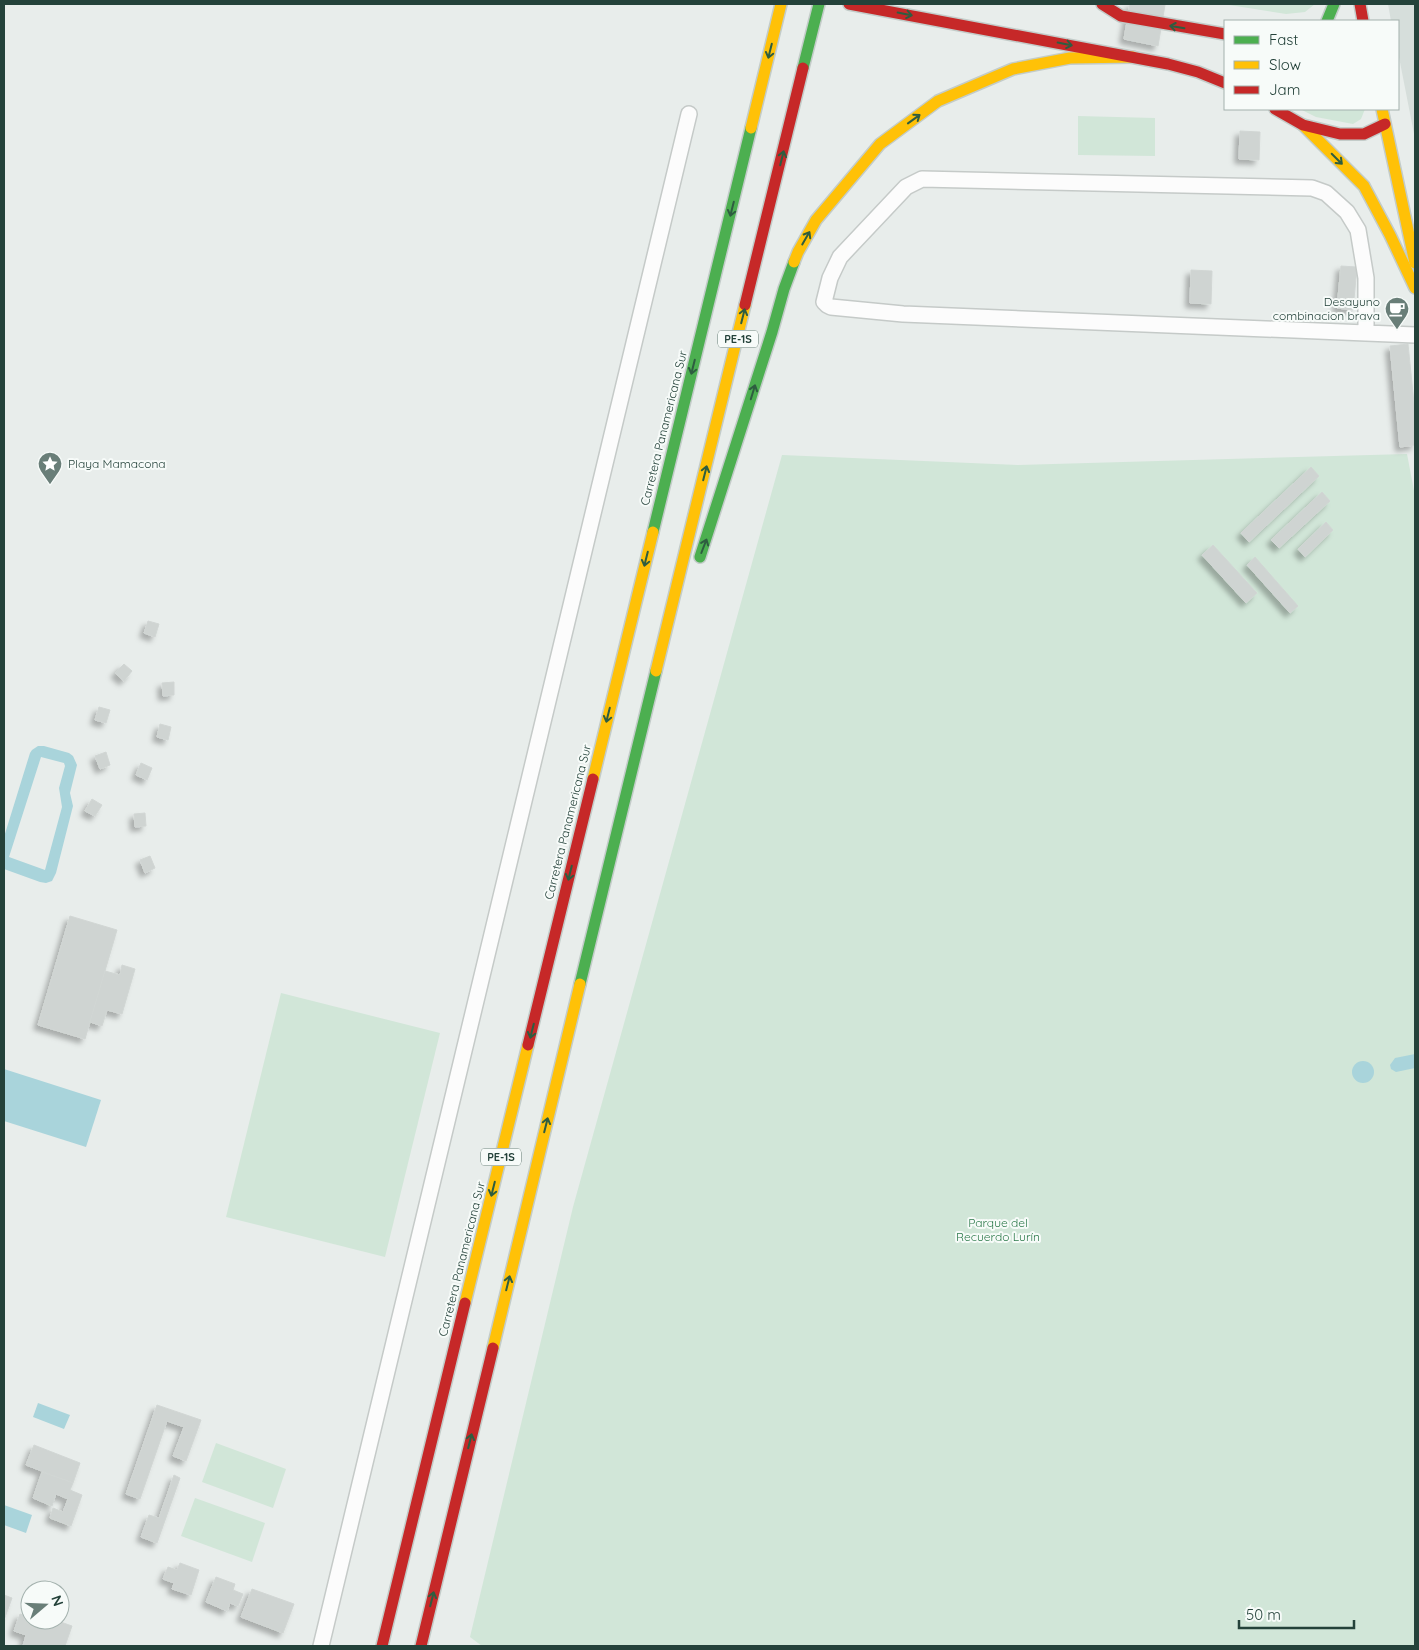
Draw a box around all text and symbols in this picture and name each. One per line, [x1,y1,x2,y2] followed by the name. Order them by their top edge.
[897,10,913,20] one-way arrow
[1224,20,1399,110] legend
[1169,21,1185,31] one-way arrow
[1269,30,1298,49] text: Fast
[1056,40,1072,50] one-way arrow
[765,43,774,59] one-way arrow
[1269,55,1301,74] text: Slow
[1269,80,1300,99] text: Jam
[907,114,921,124] one-way arrow
[778,150,787,166] one-way arrow
[1331,153,1343,166] one-way arrow
[726,201,736,217] one-way arrow
[801,232,811,246] one-way arrow
[1273,294,1380,323] place label: Desayuno combinacion brava
[1384,296,1410,330] cafe icon: Desayuno combinacion brava
[739,308,748,324] one-way arrow
[718,330,758,348] road number: PE-1S
[637,348,690,507] street label: Carretera Panamericana Sur
[688,358,697,374] one-way arrow
[749,384,759,400] one-way arrow
[37,451,63,485] place icon: Playa Mamacona
[68,456,166,471] place label: Playa Mamacona
[700,466,710,482] one-way arrow
[700,539,709,555] one-way arrow
[641,550,651,566] one-way arrow
[603,707,612,723] one-way arrow
[541,742,594,901] street label: Carretera Panamericana Sur
[565,865,574,881] one-way arrow
[527,1023,536,1039] one-way arrow
[542,1117,552,1133] one-way arrow
[481,1148,521,1166] road number: PE-1S
[435,1179,488,1338] street label: Carretera Panamericana Sur
[488,1181,497,1197] one-way arrow
[956,1215,1040,1244] park label: Parque del Recuerdo Lurín
[504,1275,513,1291] one-way arrow
[466,1433,475,1449] one-way arrow
[20,1580,70,1630] north arrow
[428,1591,437,1607] one-way arrow
[47,1593,67,1609] text: N
[1239,1598,1354,1630] scale bar
[1246,1605,1281,1624] text: 50 m

